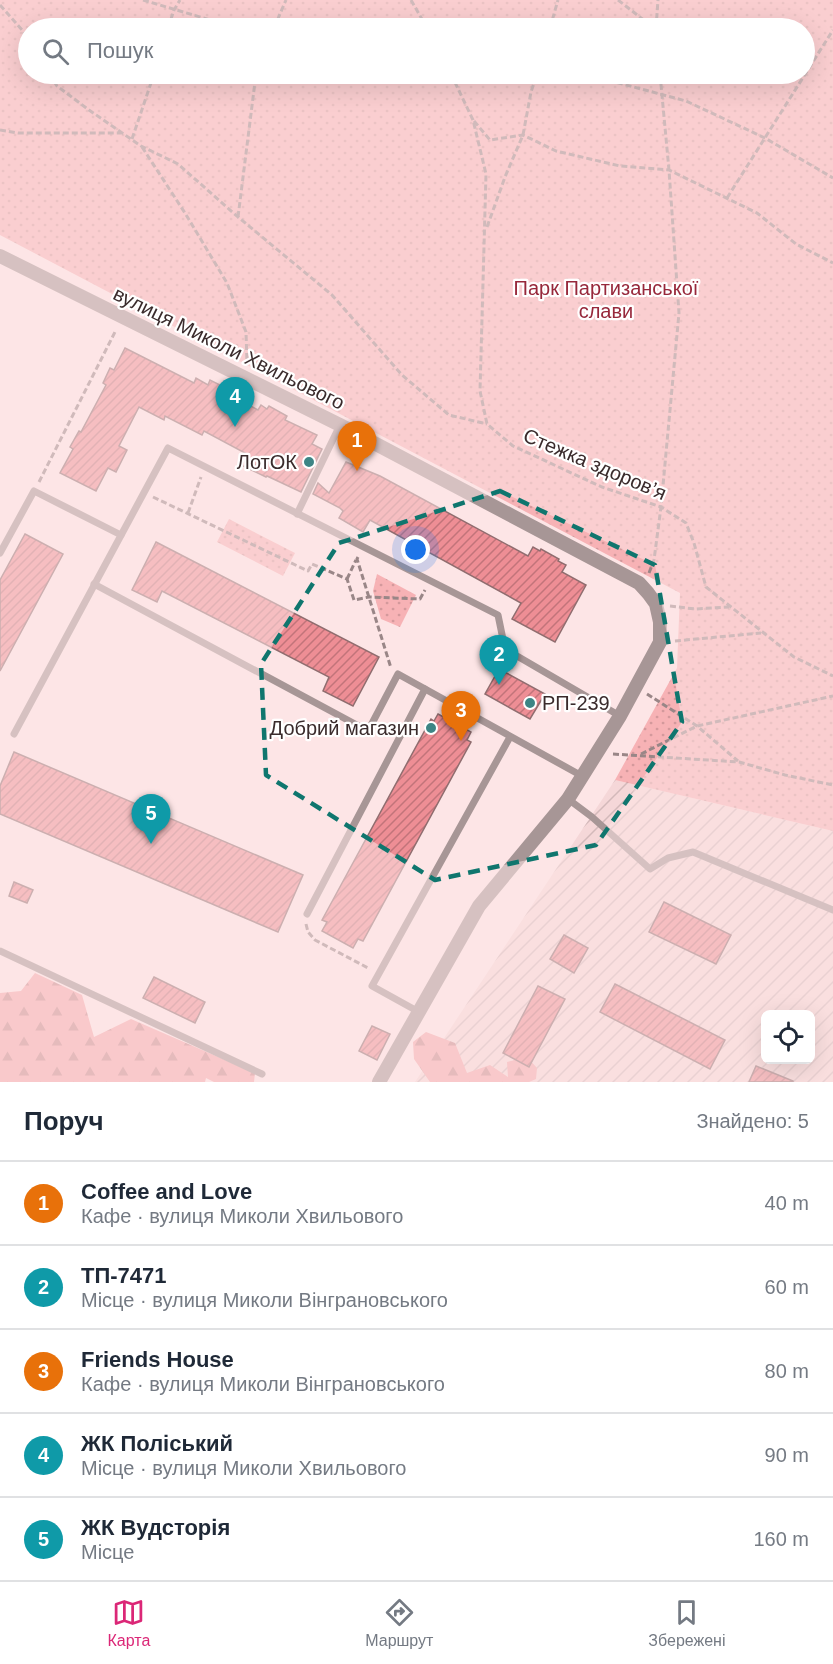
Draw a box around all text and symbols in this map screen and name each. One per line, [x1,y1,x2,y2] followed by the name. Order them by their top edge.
[18,18,815,84] search box
[39,35,72,68] icon: search
[87,38,153,63] text: Пошук
[514,277,699,322] park label: Парк Партизанської слави
[110,282,348,414] street label: вулиця Миколи Хвильового
[216,378,254,427] pin: 4
[338,422,376,471] pin: 1
[520,424,670,504] street label: Стежка здоров’я
[237,451,297,473] place label: ЛотОК
[302,455,316,469] marker: ЛотОК
[401,535,430,564] your location
[480,636,518,685] pin: 2
[442,692,480,741] pin: 3
[542,692,610,714] place label: РП-239
[523,696,537,710] marker: РП-239
[270,717,419,739] place label: Добрий магазин
[424,721,438,735] marker: Добрий магазин
[132,794,170,844] pin: 5
[761,1010,815,1064] map controls
[761,1010,815,1064] button: locate
[24,1106,104,1136] text: Поруч
[696,1110,809,1132] text: Знайдено: 5
[81,1179,252,1204] text: Coffee and Love
[38,1192,49,1214] text: 1
[765,1192,809,1214] text: 40 m
[81,1205,403,1227] text: Кафе · вулиця Миколи Хвильового
[81,1263,167,1288] text: ТП-7471
[38,1276,49,1298] text: 2
[765,1276,809,1298] text: 60 m
[81,1289,448,1311] text: Місце · вулиця Миколи Вінграновського
[81,1347,234,1372] text: Friends House
[38,1360,49,1382] text: 3
[765,1360,809,1382] text: 80 m
[81,1373,445,1395] text: Кафе · вулиця Миколи Вінграновського
[81,1431,233,1456] text: ЖК Поліський
[38,1444,49,1466] text: 4
[765,1444,809,1466] text: 90 m
[81,1457,406,1479] text: Місце · вулиця Миколи Хвильового
[81,1515,230,1540] text: ЖК Вудсторія
[38,1528,49,1550] text: 5
[753,1528,809,1550] text: 160 m
[81,1541,134,1563] text: Місце
[107,1596,150,1650] tab: Карта
[365,1596,433,1650] tab: Маршрут
[648,1596,726,1650] tab: Збережені

